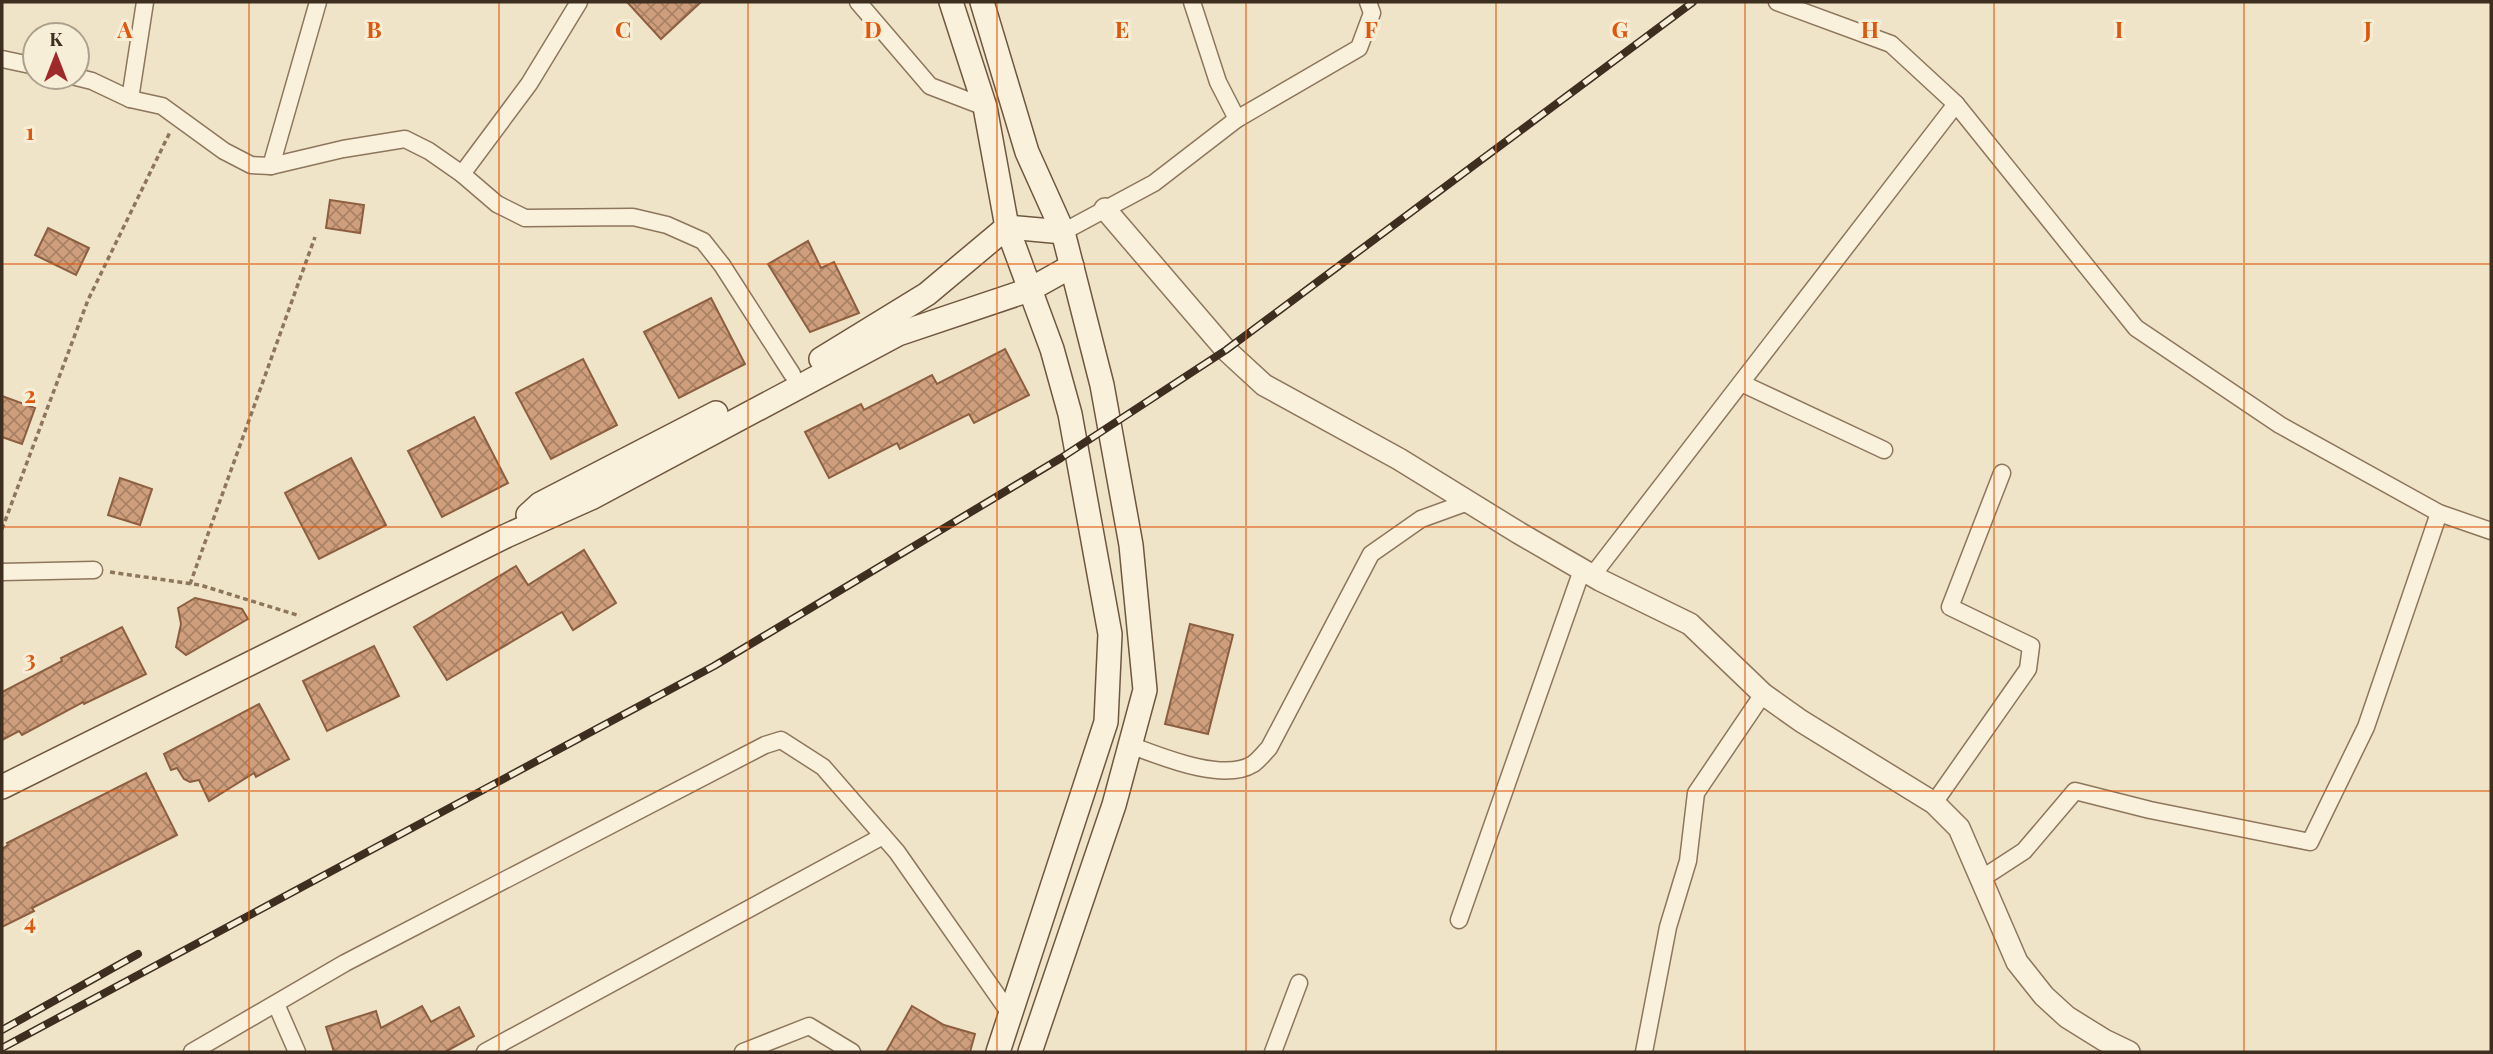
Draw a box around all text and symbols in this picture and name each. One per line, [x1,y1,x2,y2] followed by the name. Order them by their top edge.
[116,13,133,44] text: A
[366,13,382,44] text: B
[615,13,631,44] text: C
[864,13,882,44] text: D
[1115,13,1129,44] text: E
[1364,13,1378,44] text: F
[1612,13,1629,44] text: G
[1861,13,1879,44] text: H
[2115,13,2123,44] text: I
[2363,13,2372,44] text: J
[21,21,91,91] north arrow
[49,25,63,51] text: K
[26,115,35,146] text: 1
[24,378,36,409] text: 2
[24,642,36,673] text: 3
[24,905,36,936] text: 4

